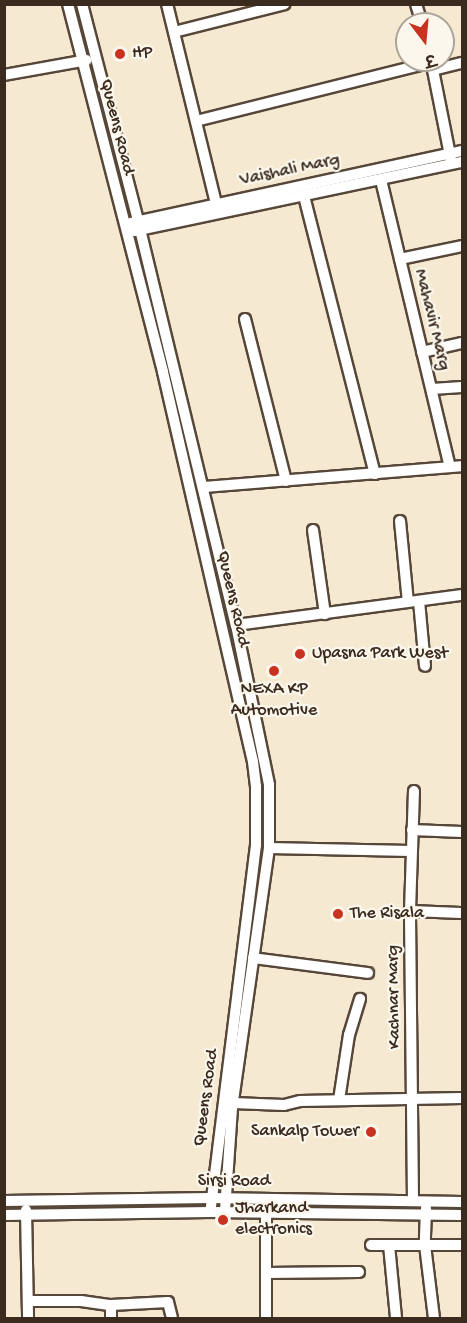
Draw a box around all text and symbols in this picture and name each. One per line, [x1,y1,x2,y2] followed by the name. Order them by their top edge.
[395,12,455,72] north arrow
[132,43,152,65] place label: HP
[113,47,127,61] marker: HP
[422,47,437,68] text: उ
[94,77,138,177] street label: Queens Road
[238,150,342,192] street label: Vaishali Marg
[408,267,454,373] street label: Mahavir Marg
[210,549,254,649] street label: Queens Road
[312,643,448,665] place label: Upasna Park West
[293,647,307,661] marker: Upasna Park West
[267,664,281,678] marker: NEXA KP Automotive
[231,680,317,722] place label: NEXA KP Automotive
[350,903,424,925] place label: The Risala
[331,907,345,921] marker: The Risala
[383,945,407,1049] street label: Kachnar Marg
[189,1048,225,1148] street label: Queens Road
[251,1121,359,1143] place label: Sankalp Tower
[364,1125,378,1139] marker: Sankalp Tower
[198,1171,270,1193] street label: Sirsi Road
[235,1199,312,1242] place label: Jharkand electronics
[216,1213,230,1227] marker: Jharkand electronics

